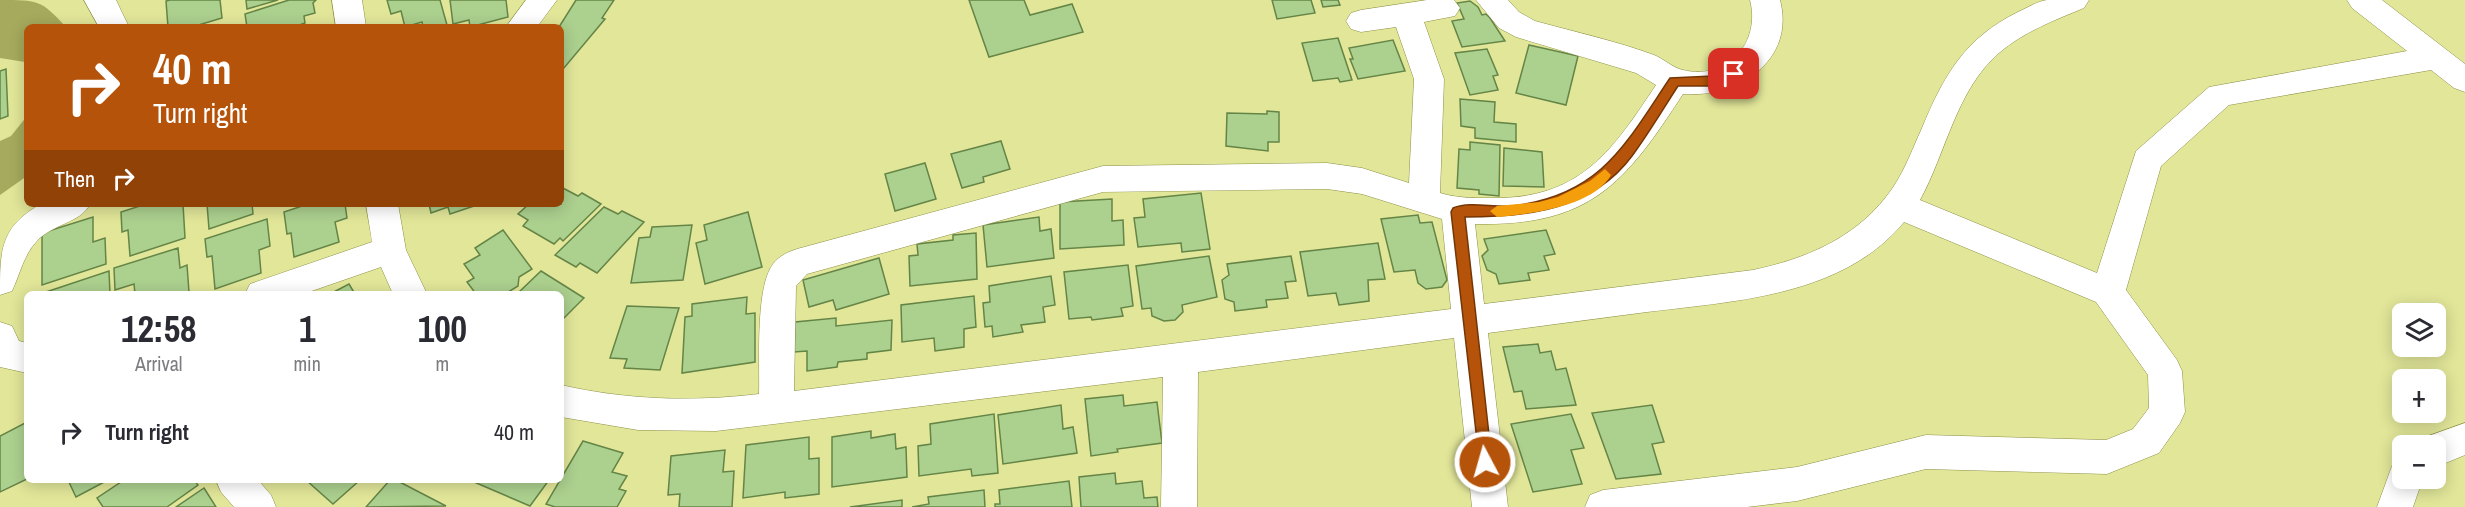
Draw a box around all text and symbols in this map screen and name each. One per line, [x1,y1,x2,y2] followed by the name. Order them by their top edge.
[153,41,232,97] text: 40 m
[54,48,132,126] icon: right
[1708,48,1759,99] pin
[1717,57,1750,90] icon: arrive
[153,95,247,131] text: Turn right
[107,162,140,195] icon: right
[54,164,95,194] text: Then
[2392,303,2446,489] map controls
[2392,303,2446,357] button: layers
[121,305,196,353] text: 12:58
[299,305,315,353] text: 1
[418,305,467,353] text: 100
[135,350,182,377] text: Arrival
[293,350,321,377] text: min
[436,350,449,377] text: m
[2392,369,2446,423] button: +
[54,416,87,449] icon: right
[105,417,189,447] text: Turn right
[494,417,534,447] text: 40 m
[1453,430,1517,494] position arrow
[2392,435,2446,489] button: −

